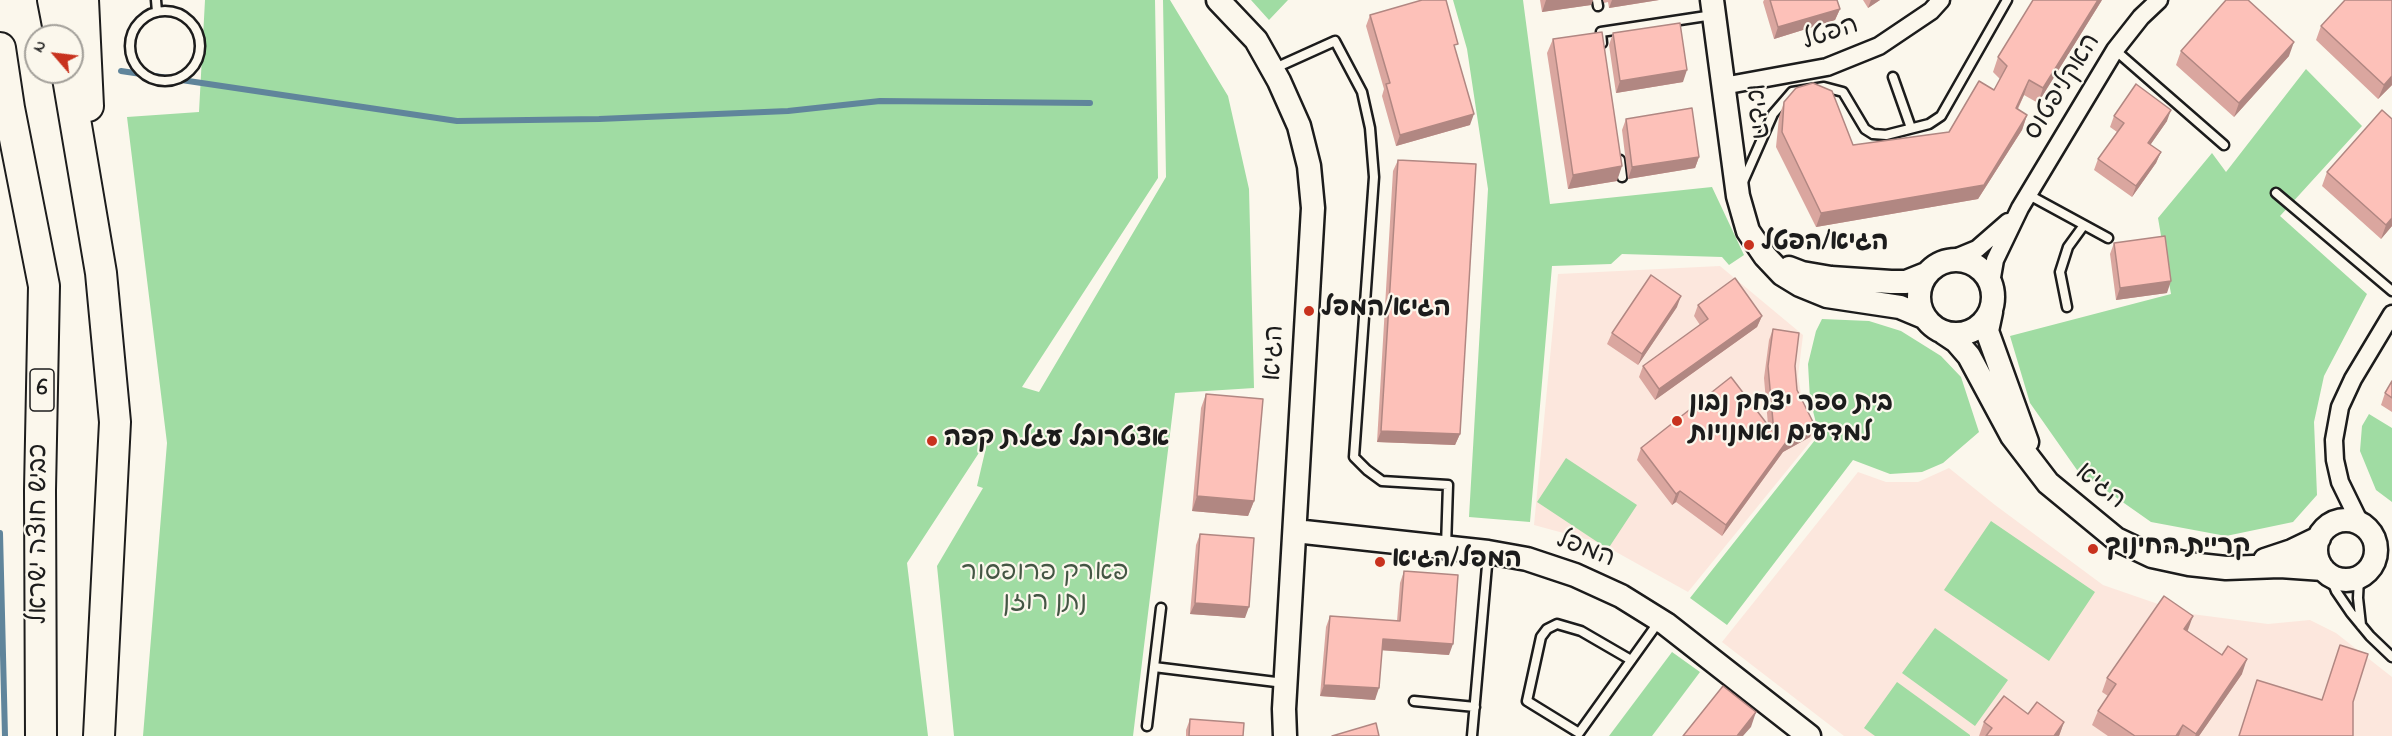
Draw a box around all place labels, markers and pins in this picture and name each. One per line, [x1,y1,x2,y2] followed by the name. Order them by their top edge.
[1761,229,1889,261] place label: הגיא/הפטל
[1742,238,1756,252] marker: הגיא/הפטל
[1321,295,1451,327] place label: הגיא/המפל
[1302,304,1316,318] marker: הגיא/המפל
[1689,390,1893,452] place label: בית ספר יצחק נבון למדעים ואמנויות
[1670,414,1684,428] marker: בית ספר יצחק נבון למדעים ואמנויות
[944,425,1169,457] place label: אצטרובל עגלת קפה
[925,434,939,448] marker: אצטרובל עגלת קפה
[2105,533,2250,565] place label: קריית החינוך
[2086,542,2100,556] marker: קריית החינוך
[1392,546,1522,578] place label: המפל/הגיא
[1373,555,1387,569] marker: המפל/הגיא

